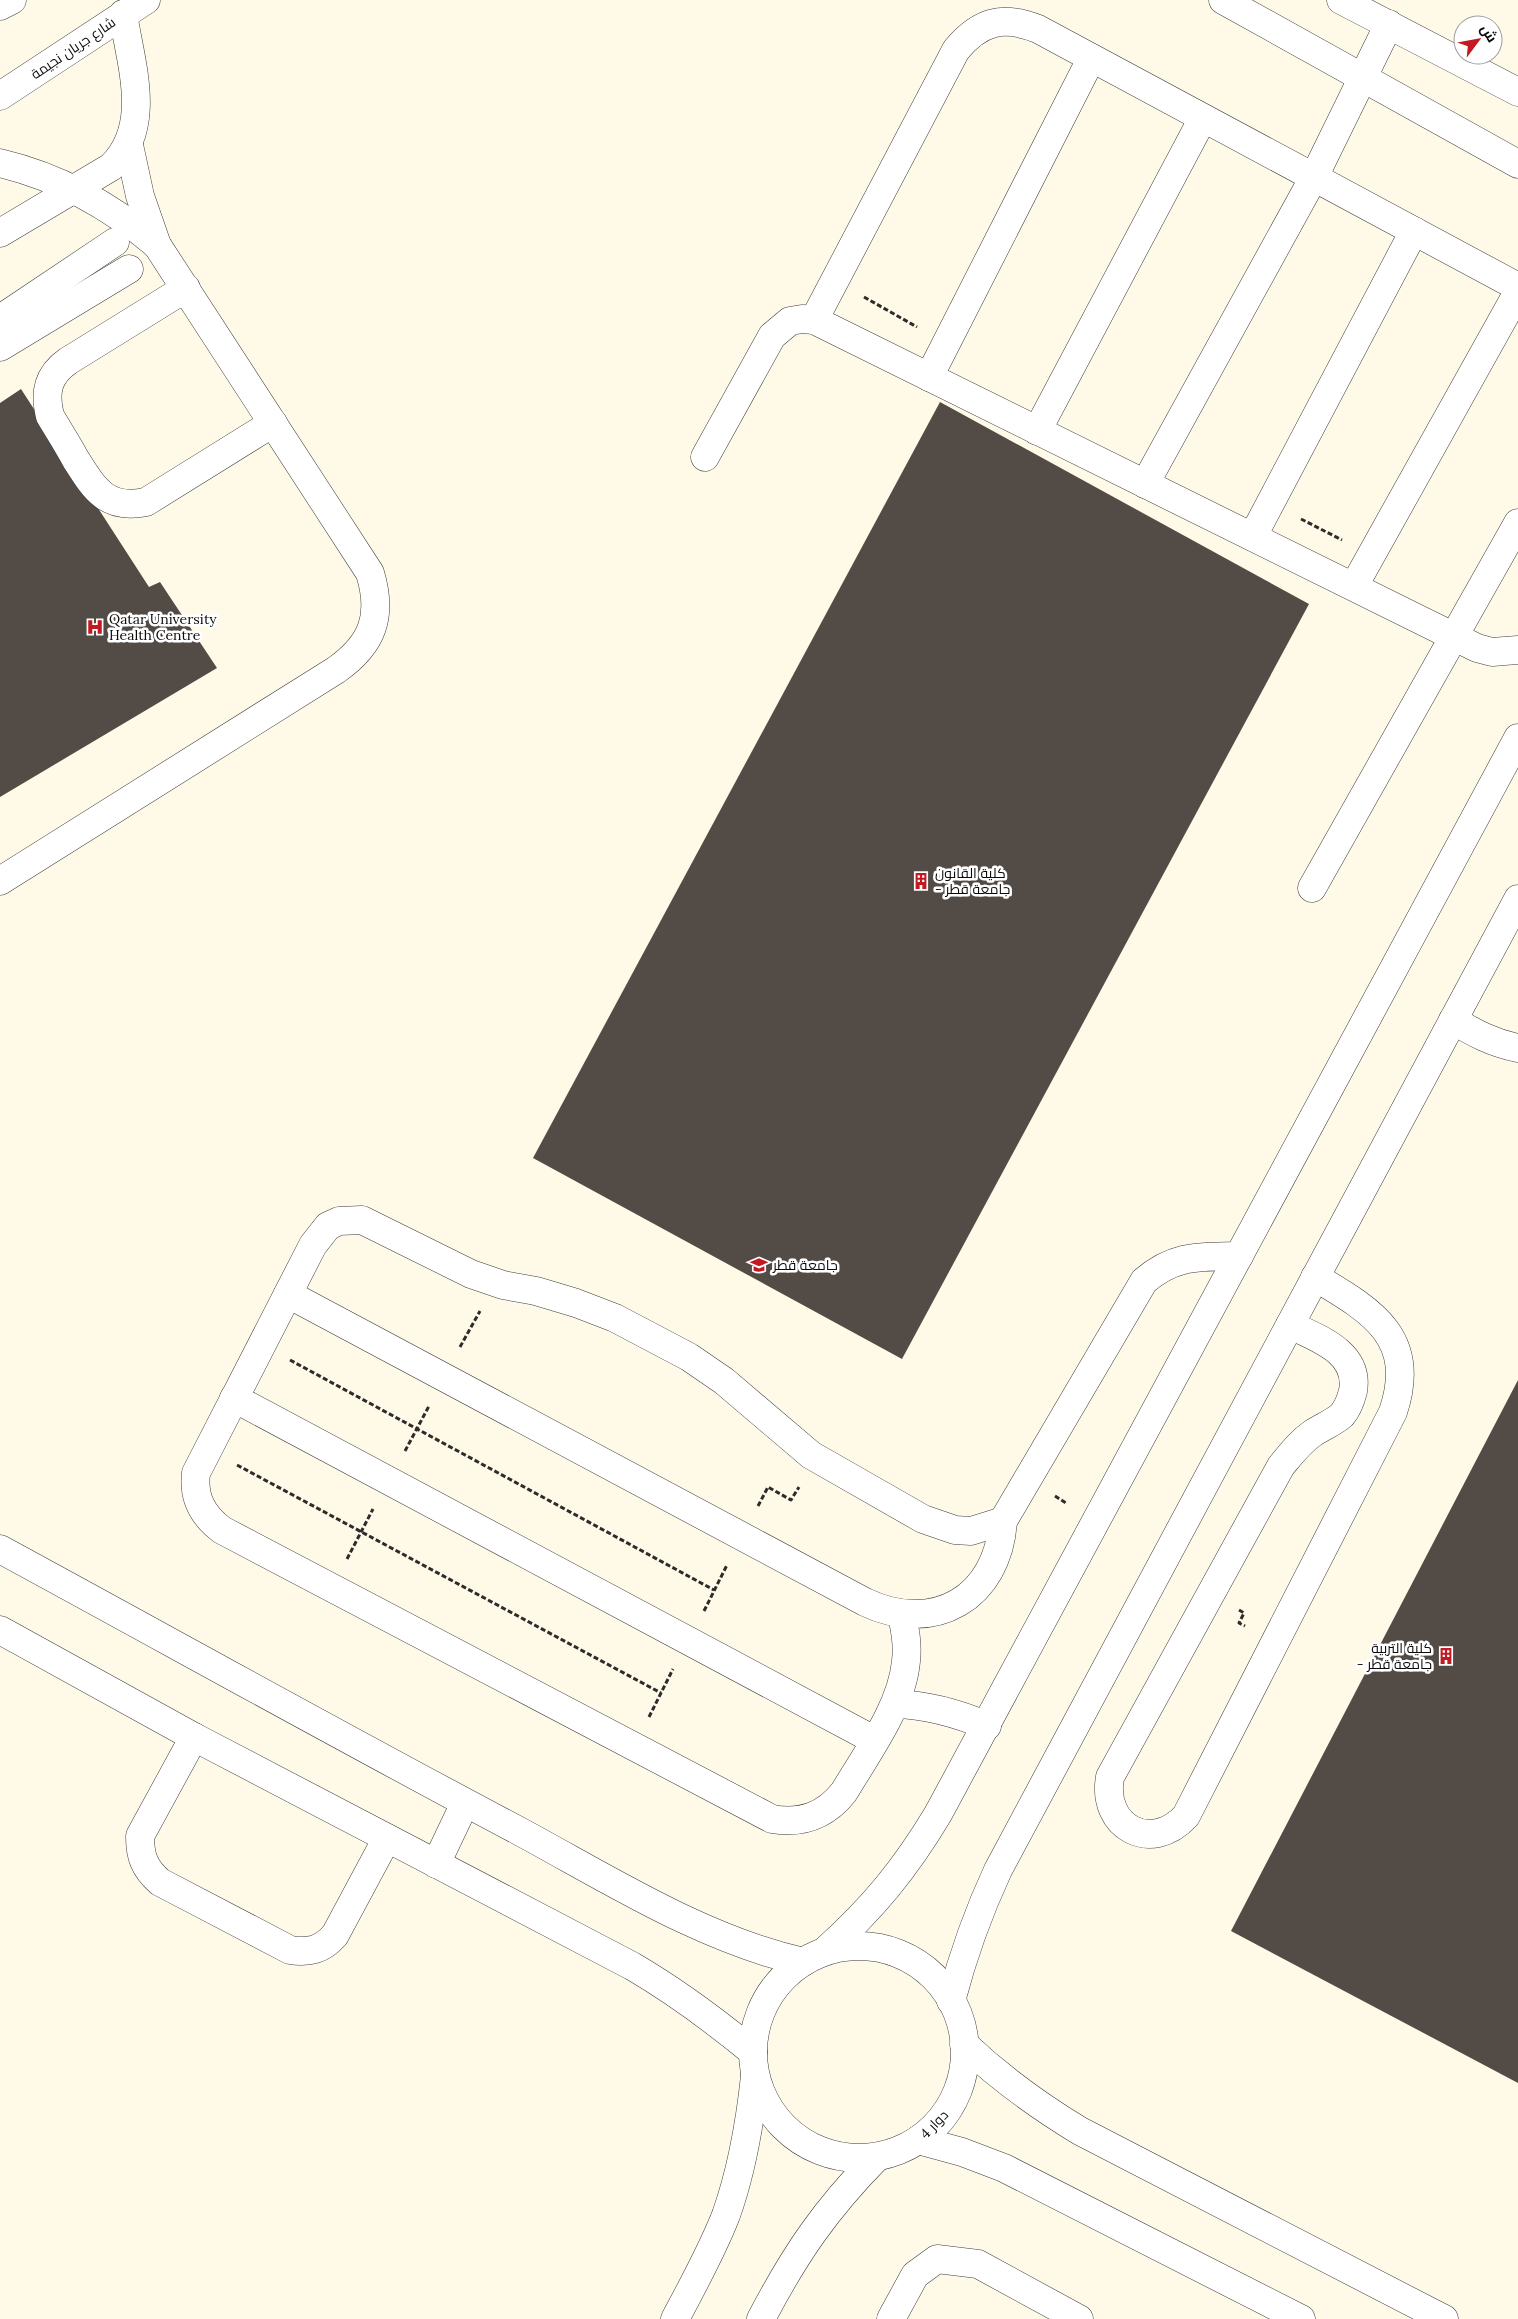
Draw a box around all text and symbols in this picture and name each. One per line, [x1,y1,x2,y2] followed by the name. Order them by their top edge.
[27,13,119,83] street label: شارع جريان نجيمة
[1453,15,1503,65] north arrow
[1477,21,1501,46] text: ش
[109,610,217,644] place label: Qatar University Health Centre
[85,617,105,637] hospital icon: Qatar University Health Centre
[935,864,1010,898] place label: كلية القانون - جامعة قطر
[911,871,931,891] building icon: كلية القانون - جامعة قطر
[749,1255,769,1275] school or university icon: جامعة قطر
[772,1256,838,1274] place label: جامعة قطر
[1357,1639,1432,1673] place label: كلية التربية - جامعة قطر
[1436,1646,1456,1666] building icon: كلية التربية - جامعة قطر
[916,2106,952,2142] street label: دوار 4

